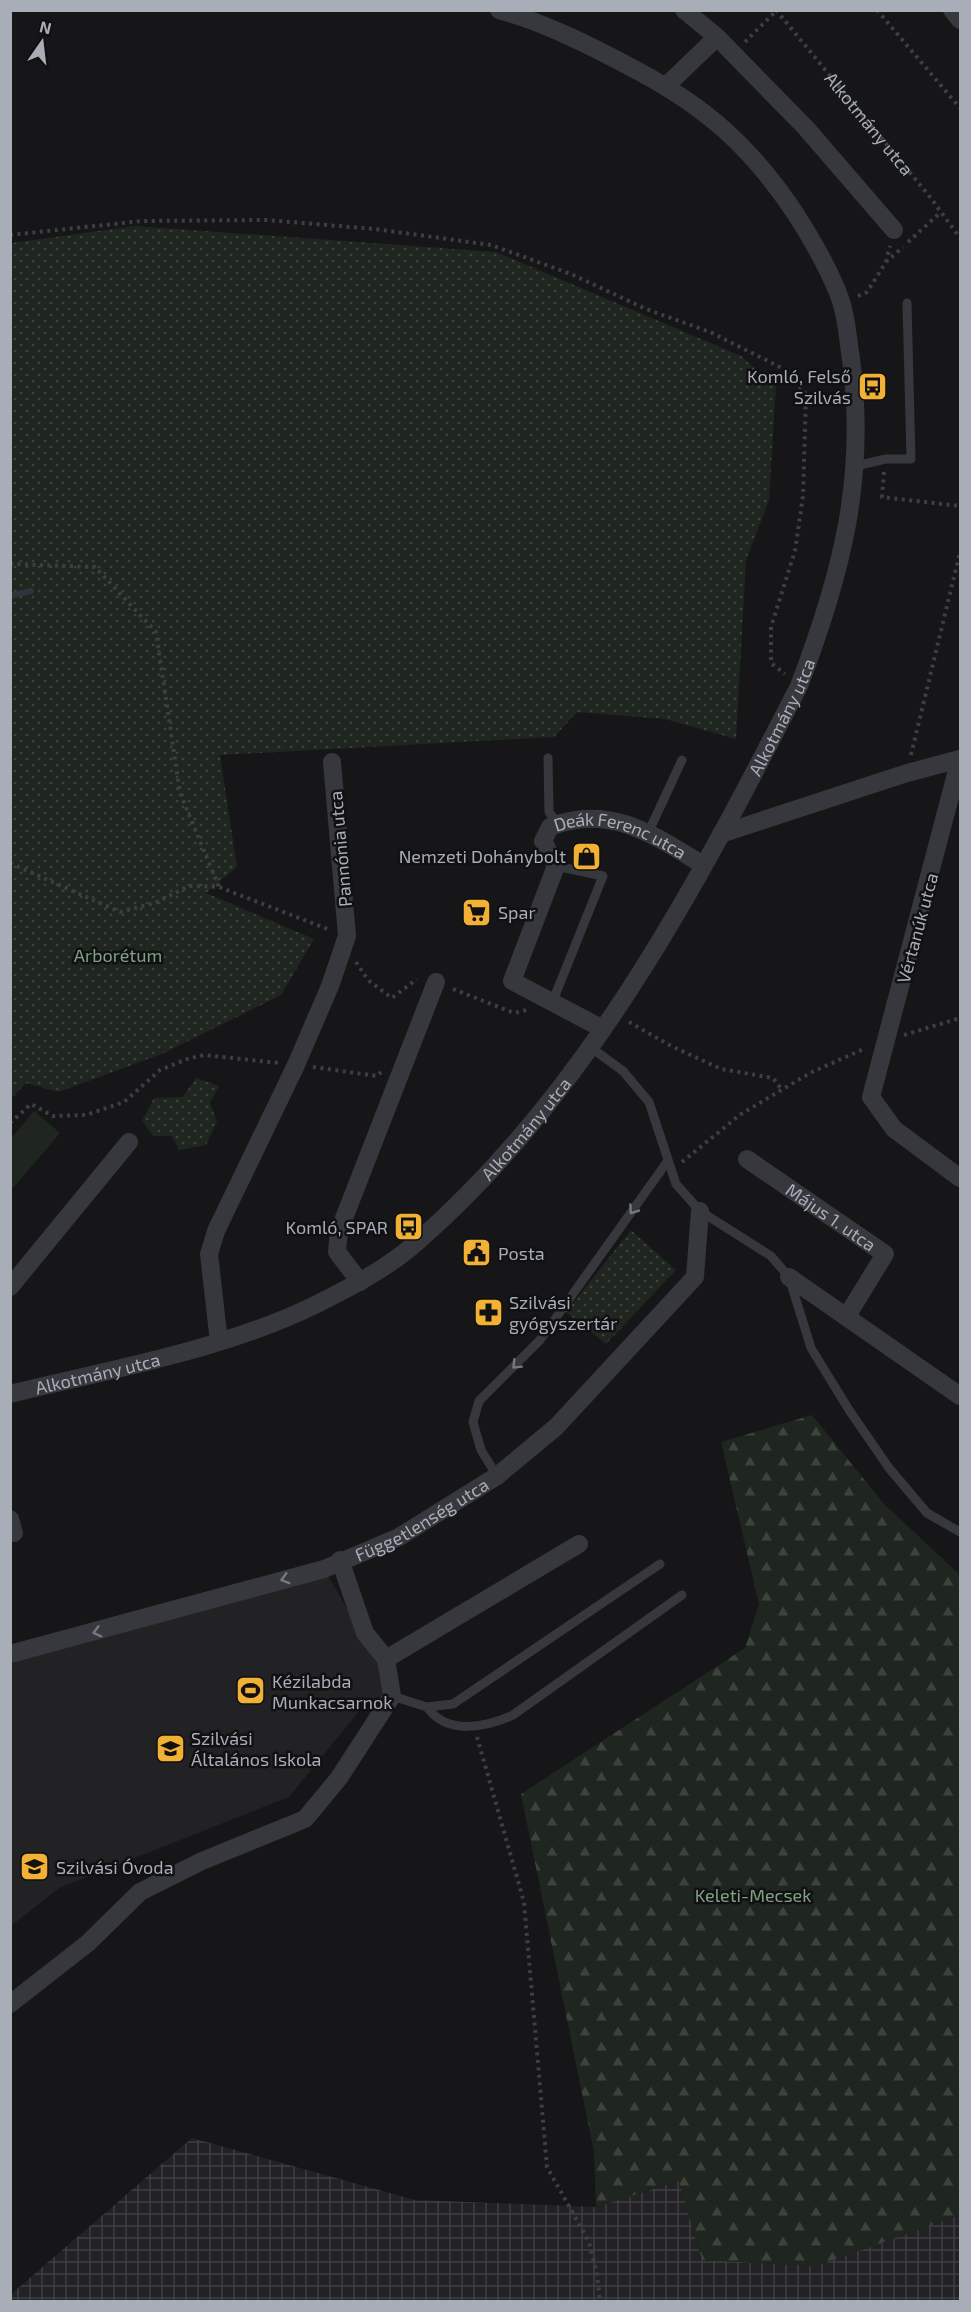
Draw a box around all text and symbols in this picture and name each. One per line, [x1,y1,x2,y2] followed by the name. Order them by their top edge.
[12,12,72,72] north arrow
[38,16,54,38] text: N
[820,67,919,180] street label: Alkotmány utca
[747,365,851,408] place label: Komló, Felső Szilvás
[856,370,888,402] bus stop icon: Komló, Felső Szilvás
[744,655,819,779] street label: Alkotmány utca
[324,790,356,908] street label: Pannónia utca
[551,808,691,863] street label: Deák Ferenc utca
[571,840,603,872] shop icon: Nemzeti Dohánybolt
[399,845,566,867] place label: Nemzeti Dohánybolt
[892,870,942,986] street label: Vértanúk utca
[461,896,493,928] supermarket icon: Spar
[498,901,536,923] place label: Spar
[74,944,162,966] park label: Arborétum
[476,1073,575,1185] street label: Alkotmány utca
[782,1178,880,1256] street label: Május 1. utca
[629,1203,640,1214] one-way arrow
[393,1211,425,1243] bus stop icon: Komló, SPAR
[286,1216,388,1238] place label: Komló, SPAR
[461,1237,493,1269] public building icon: Posta
[498,1242,545,1264] place label: Posta
[509,1291,617,1334] place label: Szilvási gyógyszertár
[472,1296,504,1328] pharmacy icon: Szilvási gyógyszertár
[33,1348,162,1399] street label: Alkotmány utca
[512,1357,523,1368] one-way arrow
[351,1473,493,1566] street label: Függetlenség utca
[280,1572,290,1585] one-way arrow
[92,1624,102,1637] one-way arrow
[272,1670,392,1713] place label: Kézilabda Munkacsarnok
[235,1675,267,1707] sports icon: Kézilabda Munkacsarnok
[191,1727,321,1770] place label: Szilvási Általános Iskola
[154,1732,186,1764] school or university icon: Szilvási Általános Iskola
[19,1851,51,1883] school or university icon: Szilvási Óvoda
[56,1856,174,1878] place label: Szilvási Óvoda
[695,1884,811,1906] park label: Keleti-Mecsek

